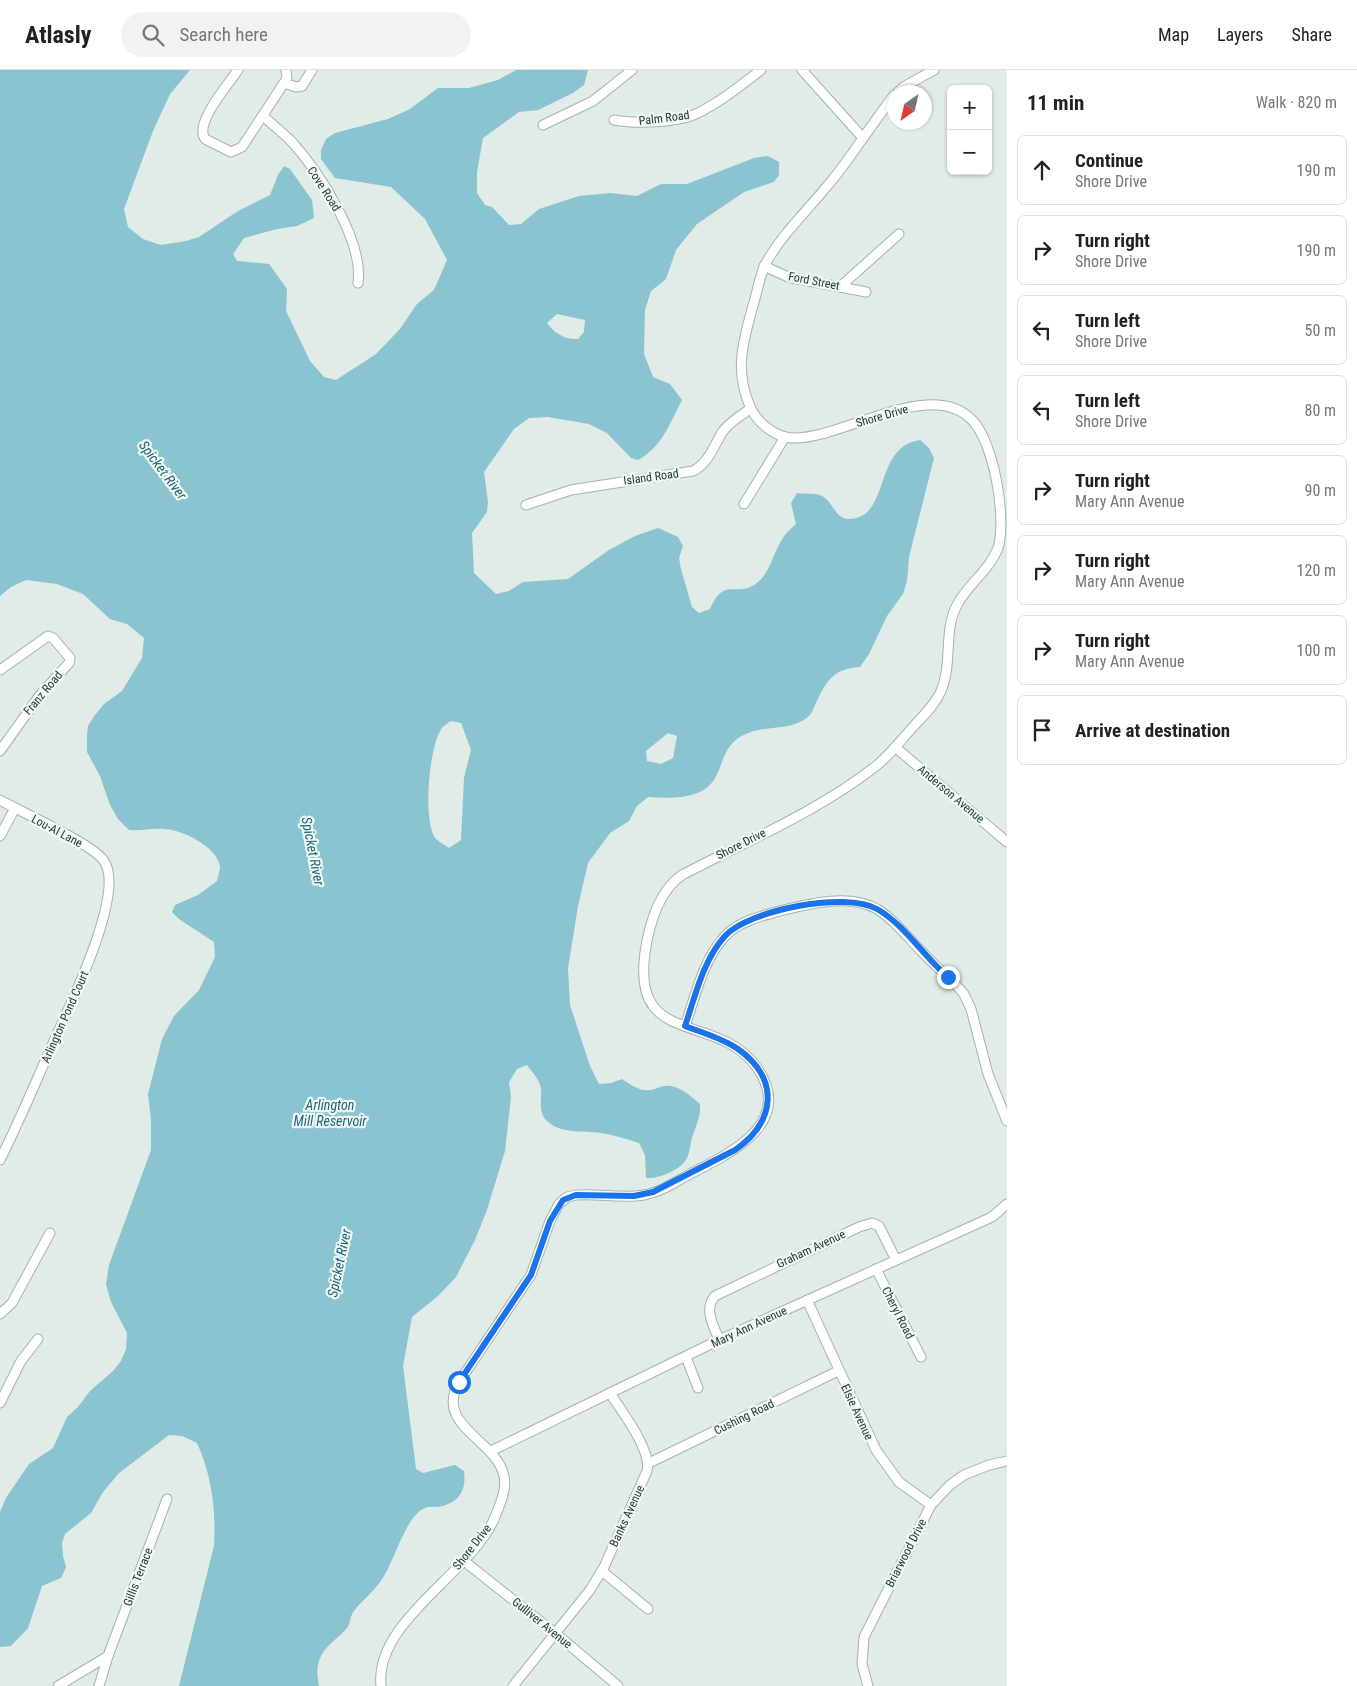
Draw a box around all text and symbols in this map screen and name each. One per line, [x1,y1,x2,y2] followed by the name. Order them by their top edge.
[121,12,471,57] search box
[25,21,91,49] text: Atlasly
[139,21,167,49] icon: search
[179,23,268,46] text: Search here
[1158,24,1189,45] text: Map
[1217,24,1264,45] text: Layers
[1292,24,1332,45] text: Share
[887,85,932,130] north arrow
[947,85,992,175] map controls
[947,85,992,130] button: +
[1027,91,1084,115] text: 11 min
[1256,93,1337,112] text: Walk · 820 m
[638,108,690,128] street label: Palm Road
[947,130,992,175] button: −
[1075,149,1143,172] text: Continue
[1028,156,1056,184] icon: ahead
[1297,161,1336,180] text: 190 m
[304,164,344,214] street label: Cove Road
[1075,172,1147,191] text: Shore Drive
[1075,229,1150,252] text: Turn right
[1028,236,1056,264] icon: right
[1297,241,1336,260] text: 190 m
[1075,252,1147,271] text: Shore Drive
[787,269,841,293] street label: Ford Street
[1075,309,1140,332] text: Turn left
[1028,316,1056,344] icon: left
[1304,321,1336,340] text: 50 m
[1075,332,1147,351] text: Shore Drive
[1075,389,1140,412] text: Turn left
[1028,396,1056,424] icon: left
[1304,401,1336,420] text: 80 m
[854,402,910,430] street label: Shore Drive
[1075,412,1147,431] text: Shore Drive
[136,438,191,503] water label: Spicket River
[622,466,680,488] street label: Island Road
[1075,469,1150,492] text: Turn right
[1028,476,1056,504] icon: right
[1304,481,1336,500] text: 90 m
[1075,492,1185,511] text: Mary Ann Avenue
[1075,549,1150,572] text: Turn right
[1028,556,1056,584] icon: right
[1297,561,1336,580] text: 120 m
[1075,572,1185,591] text: Mary Ann Avenue
[1075,629,1150,652] text: Turn right
[1028,636,1056,664] icon: right
[1297,641,1336,660] text: 100 m
[1075,652,1185,671] text: Mary Ann Avenue
[21,668,65,718] street label: Franz Road
[1028,716,1056,744] icon: arrive
[1075,719,1230,742] text: Arrive at destination
[915,762,987,826] street label: Anderson Avenue
[29,812,85,850] street label: Lou-Al Lane
[299,815,328,887] water label: Spicket River
[714,825,769,862] street label: Shore Drive
[937,966,960,989] route end
[38,968,92,1065] street label: Arlington Pond Court
[294,1097,367,1129] water label: Arlington Mill Reservoir
[324,1227,354,1299] water label: Spicket River
[774,1227,848,1271] street label: Graham Avenue
[879,1285,917,1341] street label: Cheryl Road
[709,1303,790,1351] street label: Mary Ann Avenue
[448,1371,471,1394] route start
[838,1382,876,1442] street label: Elsie Avenue
[712,1396,776,1438] street label: Cushing Road
[607,1483,648,1549] street label: Banks Avenue
[883,1516,929,1590] street label: Briarwood Drive
[450,1521,494,1573] street label: Shore Drive
[120,1545,156,1608] street label: Gillis Terrace
[509,1595,575,1652] street label: Gulliver Avenue

